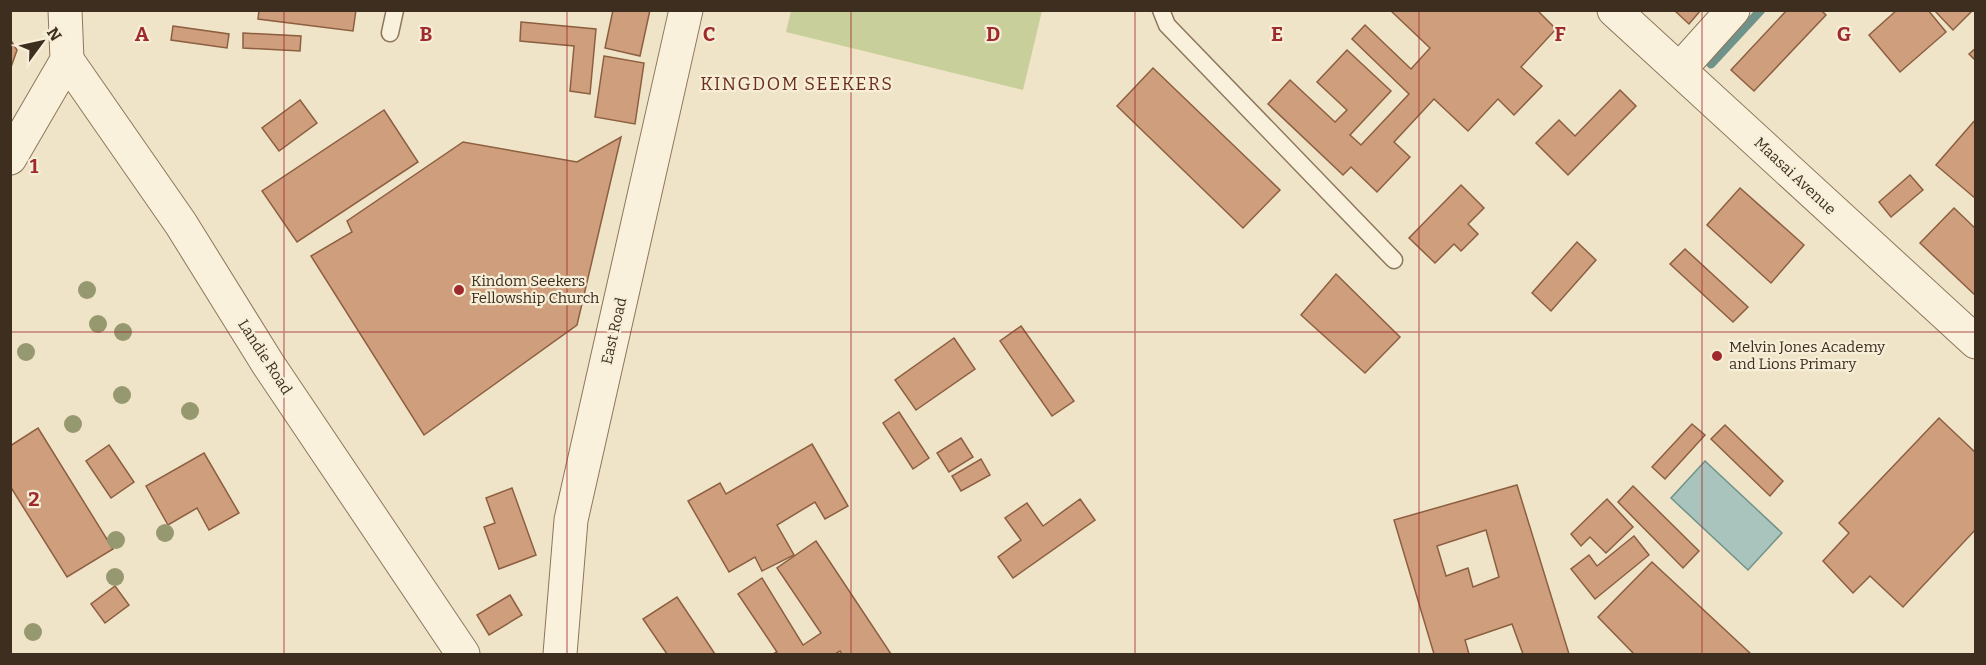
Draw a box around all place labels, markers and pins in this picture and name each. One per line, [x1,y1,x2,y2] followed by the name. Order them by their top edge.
[471,272,600,307] place label: Kindom Seekers Fellowship Church
[452,283,466,297] marker: Kindom Seekers Fellowship Church
[1729,338,1885,373] place label: Melvin Jones Academy and Lions Primary
[1710,349,1724,363] marker: Melvin Jones Academy and Lions Primary

